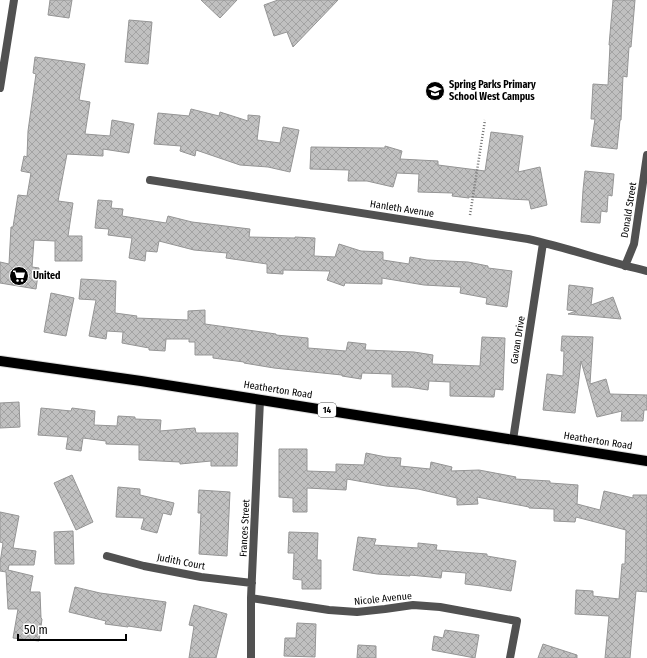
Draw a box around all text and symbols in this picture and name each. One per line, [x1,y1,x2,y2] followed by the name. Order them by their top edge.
[449,79,536,103] place label: Spring Parks Primary School West Campus
[424,80,446,102] school or university icon: Spring Parks Primary School West Campus
[619,181,639,239] street label: Donald Street
[369,198,435,220] street label: Hanleth Avenue
[8,265,30,287] supermarket icon: United
[33,270,61,282] place label: United
[508,315,528,365] street label: Gavan Drive
[243,379,313,401] street label: Heatherton Road
[318,403,336,417] road number: 14
[563,430,633,452] street label: Heatherton Road
[238,498,253,557] street label: Frances Street
[156,551,207,573] street label: Judith Court
[354,590,412,608] street label: Nicole Avenue
[18,616,126,642] scale bar
[24,623,48,637] text: 50 m

